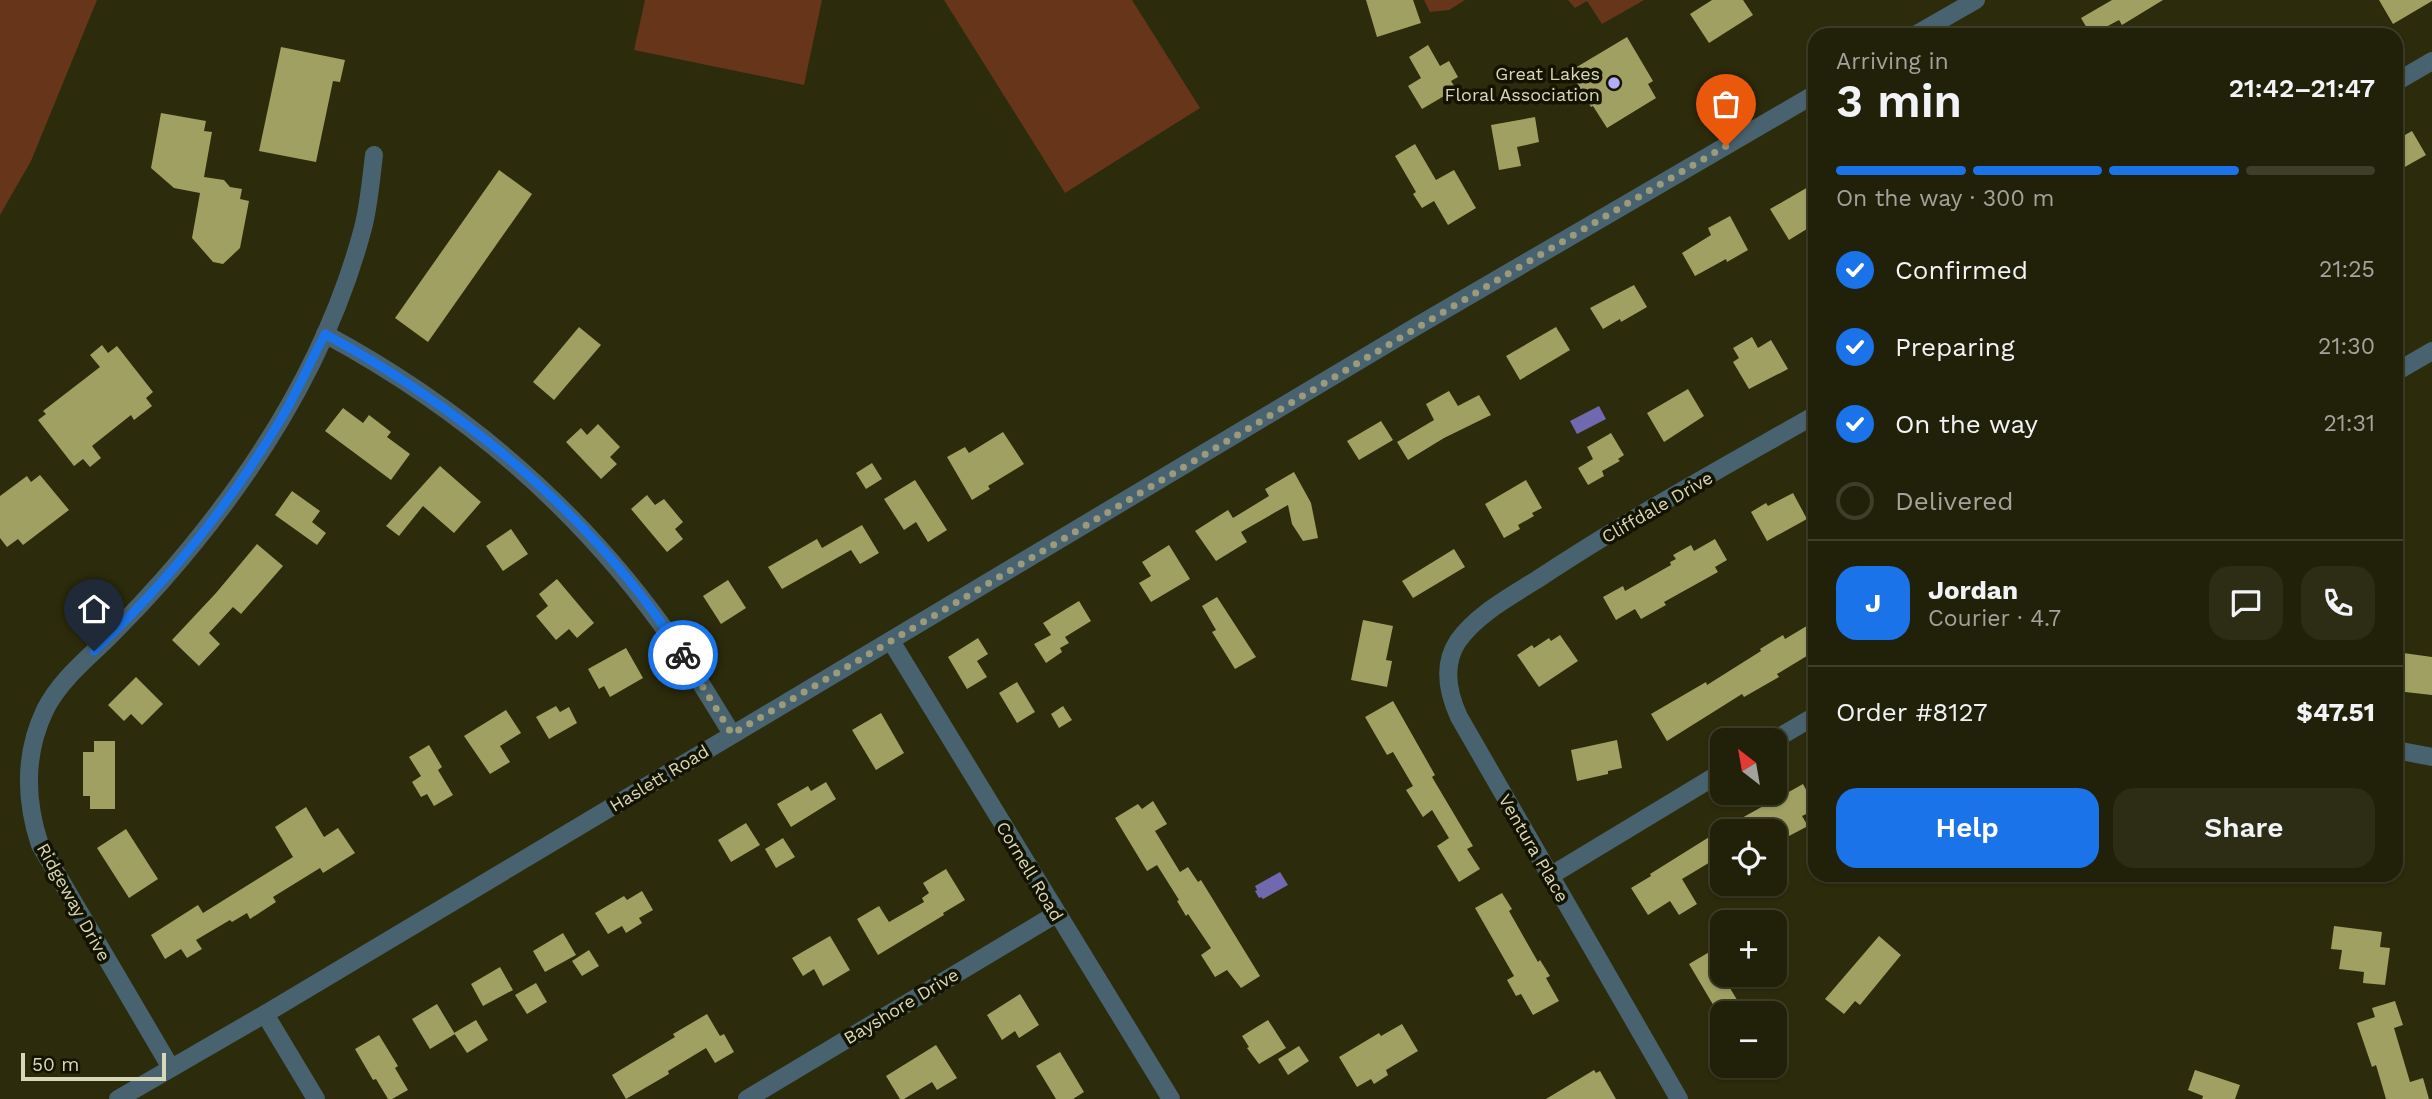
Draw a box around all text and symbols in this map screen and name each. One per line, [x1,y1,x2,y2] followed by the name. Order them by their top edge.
[1836,48,1949,75] text: Arriving in
[1445,63,1600,105] place label: Great Lakes Floral Association
[2229,73,2375,103] text: 21:42–21:47
[1696,74,1756,146] pin
[1836,74,1962,128] text: 3 min
[1606,75,1622,91] marker: Great Lakes Floral Association
[1707,85,1745,123] icon: bag
[1836,185,2054,212] text: On the way · 300 m
[1836,251,1874,289] icon: check
[1895,255,2028,285] text: Confirmed
[2319,256,2375,283] text: 21:25
[1836,328,1874,366] icon: check
[1895,332,2015,362] text: Preparing
[2318,333,2375,360] text: 21:30
[1836,405,1874,443] icon: check
[1895,409,2038,439] text: On the way
[2323,410,2375,437] text: 21:31
[1598,467,1716,547] street label: Cliffdale Drive
[1895,486,2014,516] text: Delivered
[2209,566,2283,640] button: chat
[2301,566,2375,640] button: phone
[1928,575,2018,605] text: Jordan
[64,579,124,651] pin
[1865,588,1881,618] text: J
[75,590,113,628] icon: home
[1928,605,2061,632] text: Courier · 4.7
[648,620,718,690] courier
[664,636,702,674] icon: bike
[1836,697,1988,727] text: Order #8127
[2296,697,2375,727] text: $47.51
[1710,728,1787,805] north arrow
[1710,728,1787,1078] map controls
[605,740,713,816] street label: Haslett Road
[1836,788,2099,868] button: Help
[2113,788,2375,868] button: Share
[1495,790,1573,906] street label: Ventura Place
[992,817,1068,925] street label: Cornell Road
[1710,819,1787,896] button: locate
[33,839,115,965] street label: Ridgeway Drive
[1710,910,1787,987] button: +
[840,963,962,1049] street label: Bayshore Drive
[1710,1001,1787,1078] button: −
[21,1050,166,1082] scale bar
[32,1053,79,1076] text: 50 m

